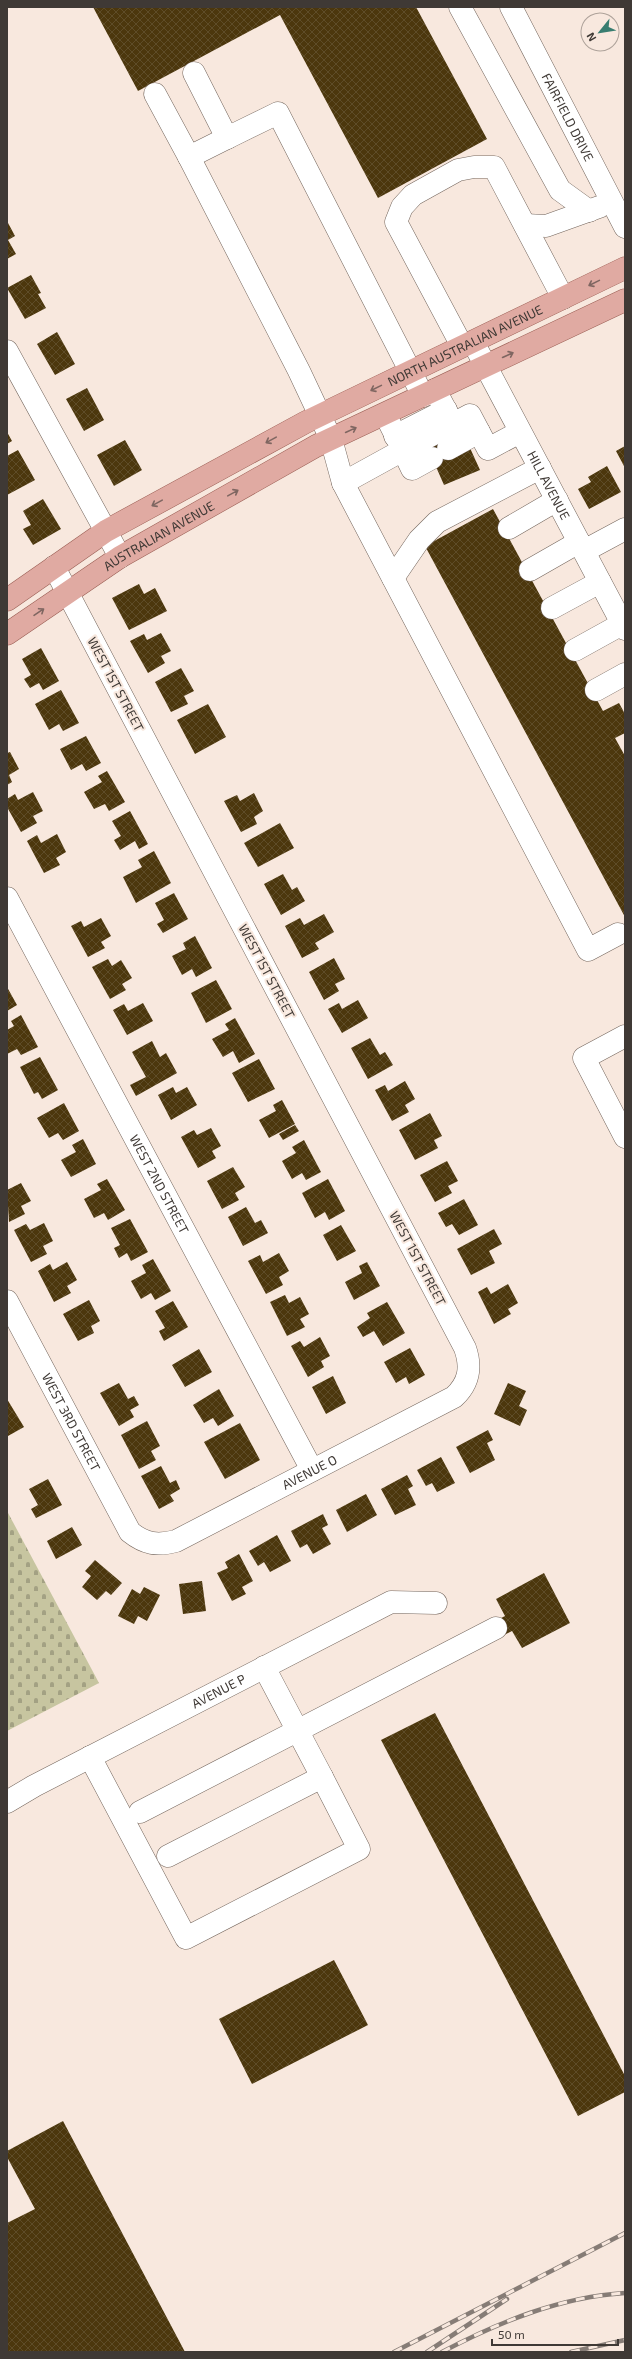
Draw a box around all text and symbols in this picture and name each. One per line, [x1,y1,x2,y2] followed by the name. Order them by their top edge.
[580,12,620,52] north arrow
[583,31,599,44] text: N
[539,70,597,164] street label: FAIRFIELD DRIVE
[589,280,601,287] one-way arrow
[385,301,545,389] street label: NORTH AUSTRALIAN AVENUE
[502,351,514,358] one-way arrow
[370,385,382,392] one-way arrow
[344,426,356,433] one-way arrow
[265,437,277,445] one-way arrow
[524,448,574,522] street label: HILL AVENUE
[227,489,239,496] one-way arrow
[100,497,217,574] street label: AUSTRALIAN AVENUE
[151,499,163,507] one-way arrow
[33,608,44,616] one-way arrow
[84,634,148,734] street label: WEST 1ST STREET
[235,921,299,1021] street label: WEST 1ST STREET
[126,1132,193,1237] street label: WEST 2ND STREET
[386,1208,450,1308] street label: WEST 1ST STREET
[39,1370,104,1474] street label: WEST 3RD STREET
[279,1451,340,1493] street label: AVENUE O
[189,1670,249,1711] street label: AVENUE P
[492,2321,618,2347] scale bar
[498,2327,525,2341] text: 50 m

